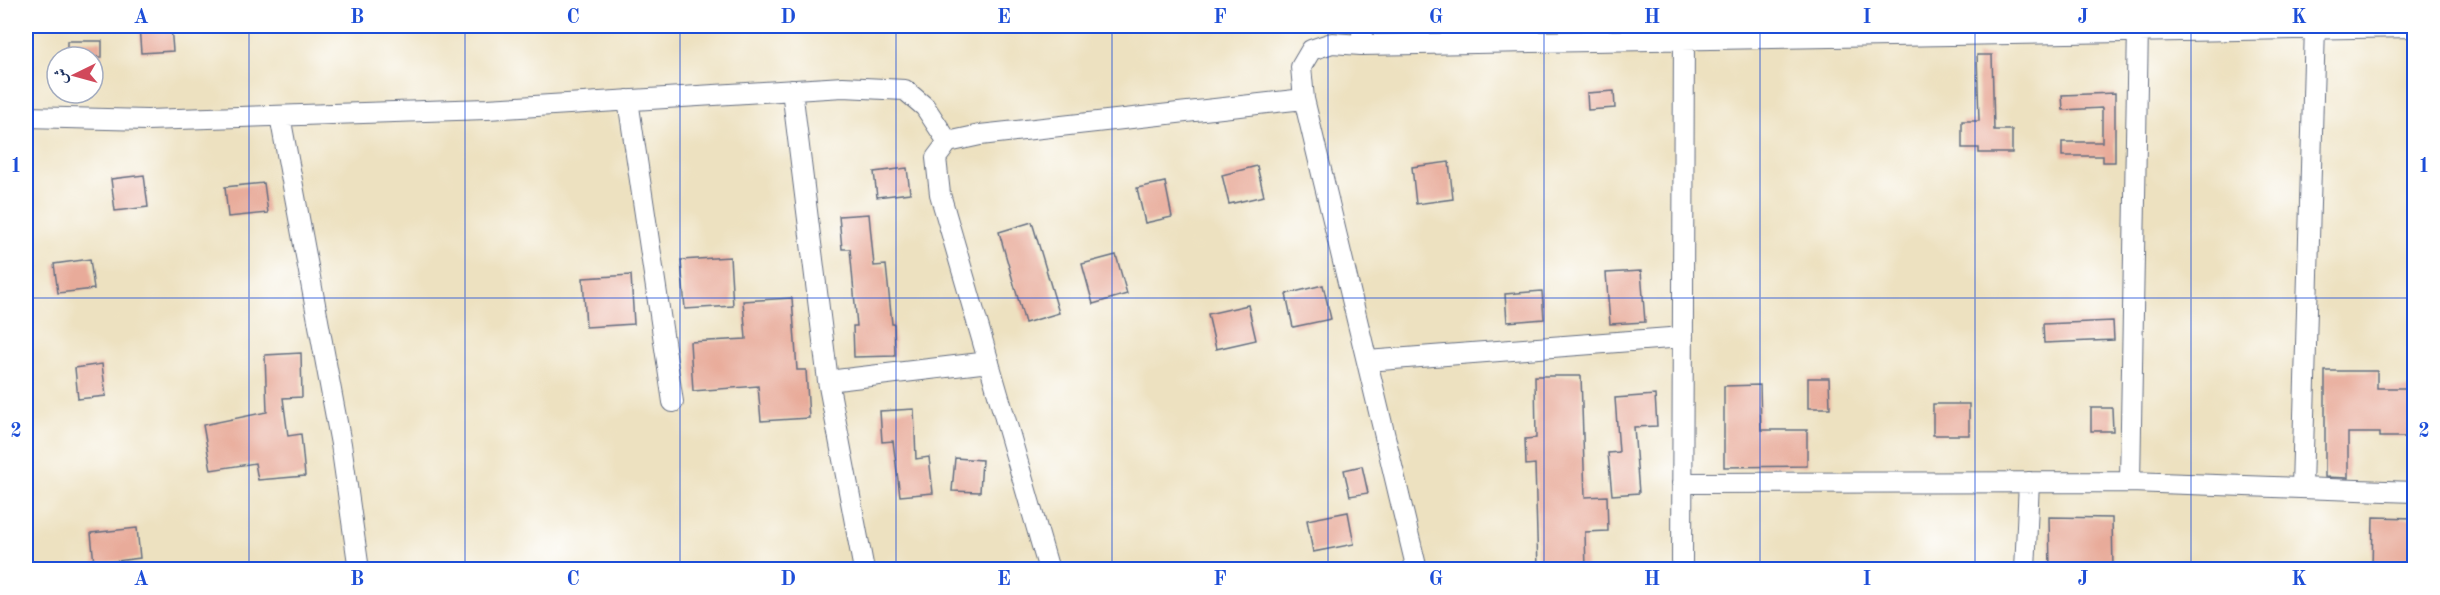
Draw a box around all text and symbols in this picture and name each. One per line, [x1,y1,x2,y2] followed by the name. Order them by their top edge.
[133,8,149,28] text: A
[350,8,364,28] text: B
[566,8,580,28] text: C
[780,8,796,28] text: D
[997,8,1011,28] text: E
[1213,8,1227,28] text: F
[1429,8,1443,28] text: G
[1644,8,1660,28] text: H
[1863,8,1871,28] text: I
[2078,8,2089,28] text: J
[2291,8,2307,28] text: K
[45,45,105,105] north arrow
[53,68,71,85] text: ش
[10,157,22,177] text: 1
[2418,157,2430,177] text: 1
[10,422,22,442] text: 2
[2418,422,2430,442] text: 2
[133,570,149,590] text: A
[350,570,364,590] text: B
[566,570,580,590] text: C
[780,570,796,590] text: D
[997,570,1011,590] text: E
[1213,570,1227,590] text: F
[1429,570,1443,590] text: G
[1644,570,1660,590] text: H
[1863,570,1871,590] text: I
[2078,570,2089,590] text: J
[2291,570,2307,590] text: K

